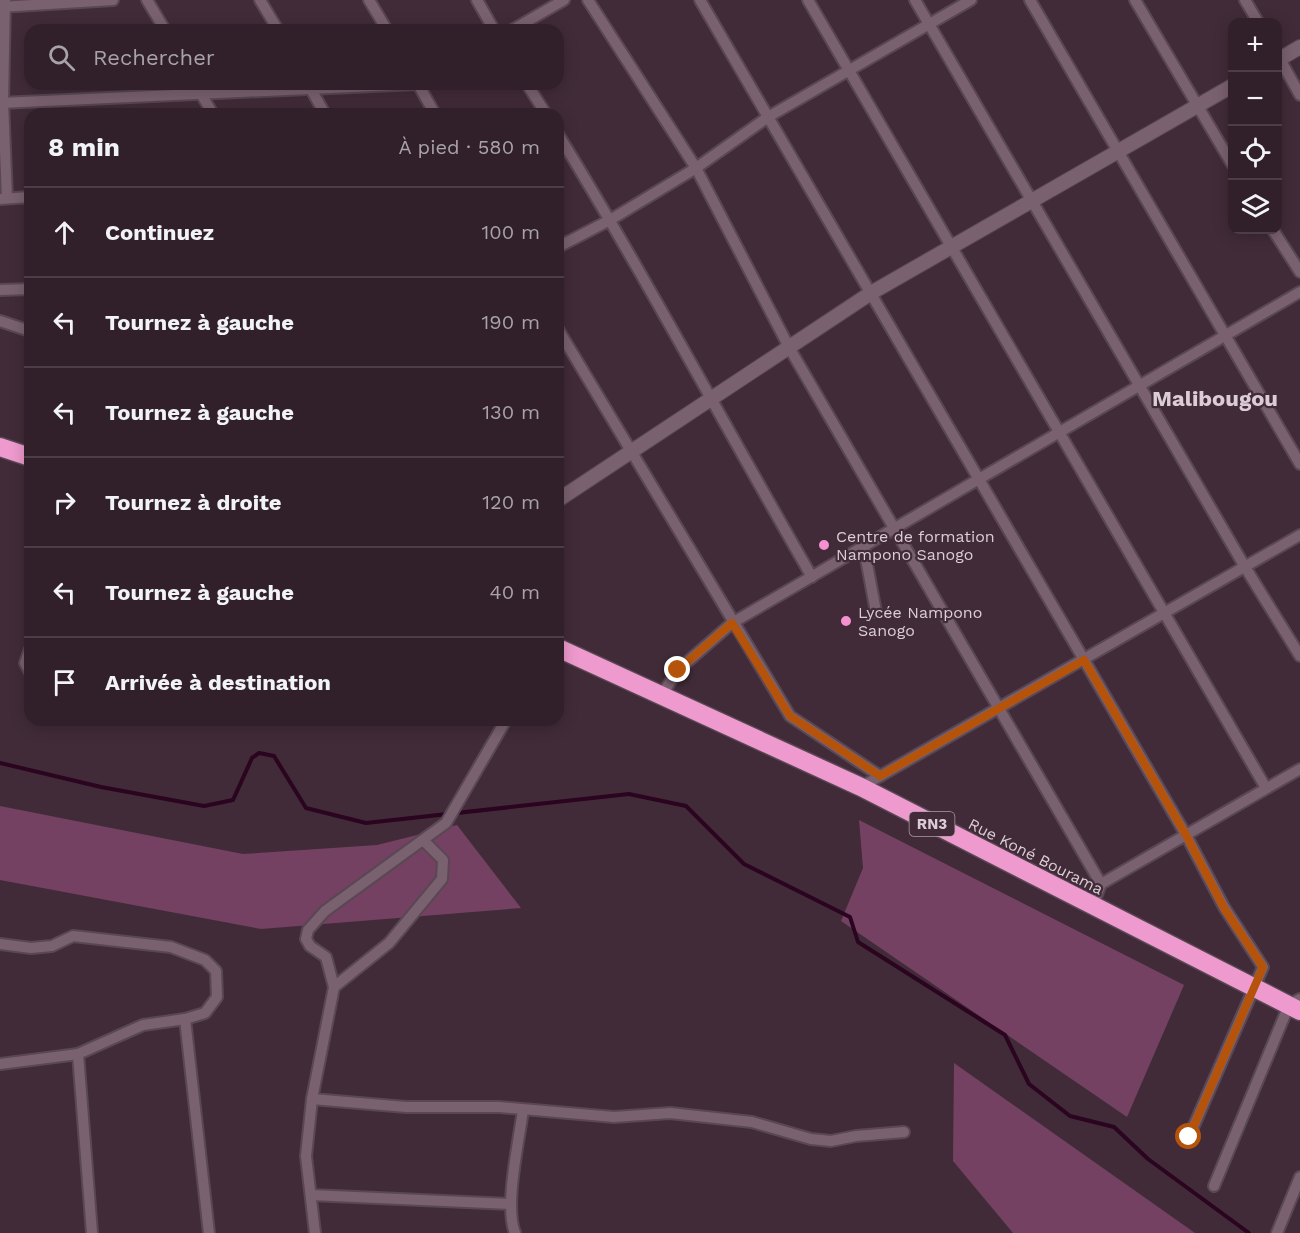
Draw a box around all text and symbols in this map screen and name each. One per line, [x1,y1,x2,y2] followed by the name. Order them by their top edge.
[1228,18,1282,234] map controls
[1228,18,1282,72] button: +
[24,24,564,90] search box
[45,41,78,74] icon: search
[93,45,215,70] text: Rechercher
[1228,72,1282,126] button: −
[1228,126,1282,180] button: locate
[48,132,120,162] text: 8 min
[398,135,540,159] text: À pied · 580 m
[1228,180,1282,234] button: layers
[48,216,81,249] icon: ahead
[105,220,214,245] text: Continuez
[481,220,540,244] text: 100 m
[48,306,81,339] icon: left
[105,310,294,335] text: Tournez à gauche
[482,310,540,334] text: 190 m
[1152,386,1278,411] district label: Malibougou
[48,396,81,429] icon: left
[105,400,294,425] text: Tournez à gauche
[482,400,540,424] text: 130 m
[48,486,81,519] icon: right
[105,490,282,515] text: Tournez à droite
[482,490,540,514] text: 120 m
[836,527,995,564] place label: Centre de formation Nampono Sanogo
[817,538,831,552] marker: Centre de formation Nampono Sanogo
[48,576,81,609] icon: left
[105,580,294,605] text: Tournez à gauche
[489,580,540,604] text: 40 m
[858,603,982,640] place label: Lycée Nampono Sanogo
[839,614,853,628] marker: Lycée Nampono Sanogo
[664,656,690,682] route end
[48,666,81,699] icon: arrive
[105,670,331,695] text: Arrivée à destination
[910,812,954,836] road number: RN3
[965,814,1106,899] street label: Rue Koné Bourama
[1175,1123,1201,1149] route start

